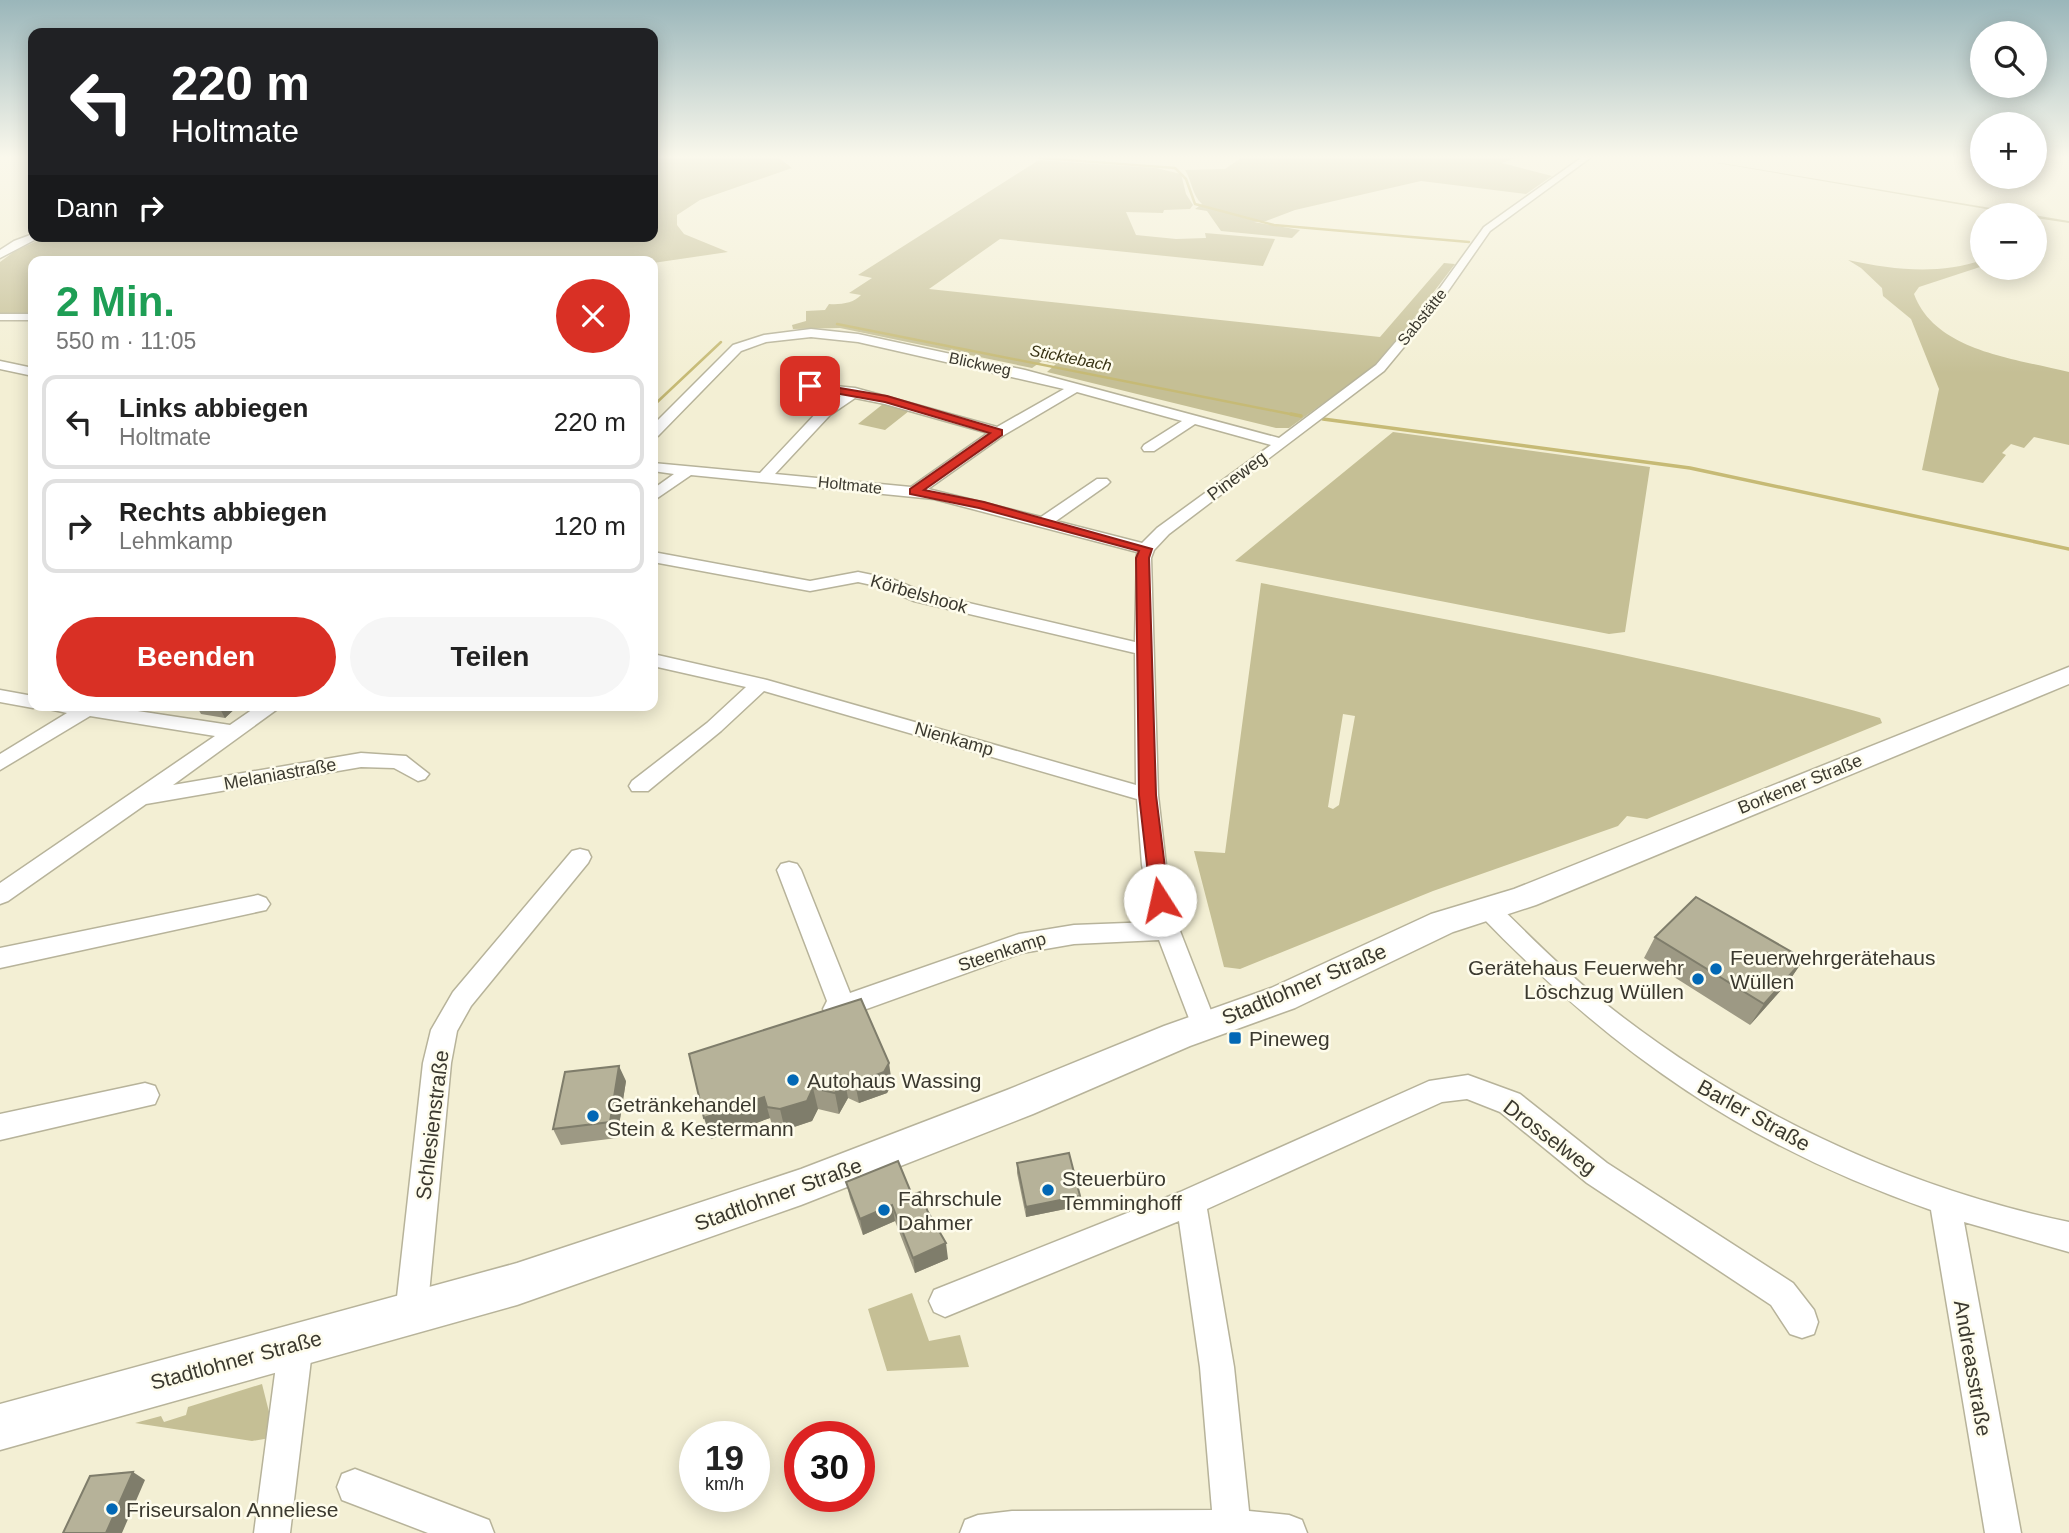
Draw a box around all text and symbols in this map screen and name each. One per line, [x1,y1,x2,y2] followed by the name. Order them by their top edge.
[1970,21,2047,280] map controls
[1970,21,2047,98] button: search
[56,56,147,147] icon: left
[171,56,310,110] text: 220 m
[1970,112,2047,189] button: +
[171,113,299,149] text: Holtmate
[132,189,170,227] icon: right
[56,193,118,223] text: Dann
[1970,203,2047,280] button: −
[56,278,175,325] text: 2 Min.
[556,279,630,353] button: close
[1394,285,1450,349] street label: Sabstätte
[56,328,196,354] text: 550 m · 11:05
[1029,342,1113,374] water label: Sticktebach
[947,349,1013,379] street label: Blickweg
[780,356,840,416] pin
[791,367,829,405] icon: arrive
[119,393,308,423] text: Links abbiegen
[60,403,98,441] icon: left
[554,407,626,437] text: 220 m
[119,424,211,450] text: Holtmate
[1203,447,1271,505] street label: Pineweg
[817,473,883,497] street label: Holtmate
[119,497,327,527] text: Rechts abbiegen
[60,507,98,545] icon: right
[554,511,626,541] text: 120 m
[119,528,233,554] text: Lehmkamp
[868,571,971,618] street label: Körbelshook
[56,617,336,697] button: Beenden
[350,617,630,697] button: Teilen
[912,718,996,760] street label: Nienkamp
[1735,750,1865,818] street label: Borkener Straße
[222,754,338,794] street label: Melaniastraße
[1123,863,1197,937] position arrow
[956,928,1048,976] street label: Steenkamp
[1218,939,1390,1029] street label: Stadtlohner Straße
[1730,946,1935,993] place label: Feuerwehrgerätehaus Wüllen
[1468,956,1684,1003] place label: Gerätehaus Feuerwehr Löschzug Wüllen
[1708,961,1724,977] marker: Feuerwehrgerätehaus Wüllen
[1690,971,1706,987] marker: Gerätehaus Feuerwehr Löschzug Wüllen
[1249,1027,1330,1050] place label: Pineweg
[1227,1030,1243,1046] marker: Pineweg
[411,1049,453,1201] street label: Schlesienstraße
[807,1069,981,1092] place label: Autohaus Wassing
[785,1072,801,1088] marker: Autohaus Wassing
[1694,1075,1814,1155] street label: Barler Straße
[607,1093,794,1140] place label: Getränkehandel Stein & Kestermann
[1499,1095,1601,1179] street label: Drosselweg
[585,1108,601,1124] marker: Getränkehandel Stein & Kestermann
[691,1153,865,1235] street label: Stadtlohner Straße
[1062,1167,1182,1214] place label: Steuerbüro Temminghoff
[1040,1182,1056,1198] marker: Steuerbüro Temminghoff
[898,1187,1002,1234] place label: Fahrschule Dahmer
[876,1202,892,1218] marker: Fahrschule Dahmer
[1950,1298,1996,1438] street label: Andreasstraße
[148,1326,324,1394] street label: Stadtlohner Straße
[784,1421,875,1512] speed limit sign: 30
[705,1438,744,1477] text: 19
[705,1474,744,1494] text: km/h
[126,1498,338,1521] place label: Friseursalon Anneliese
[104,1501,120,1517] marker: Friseursalon Anneliese

